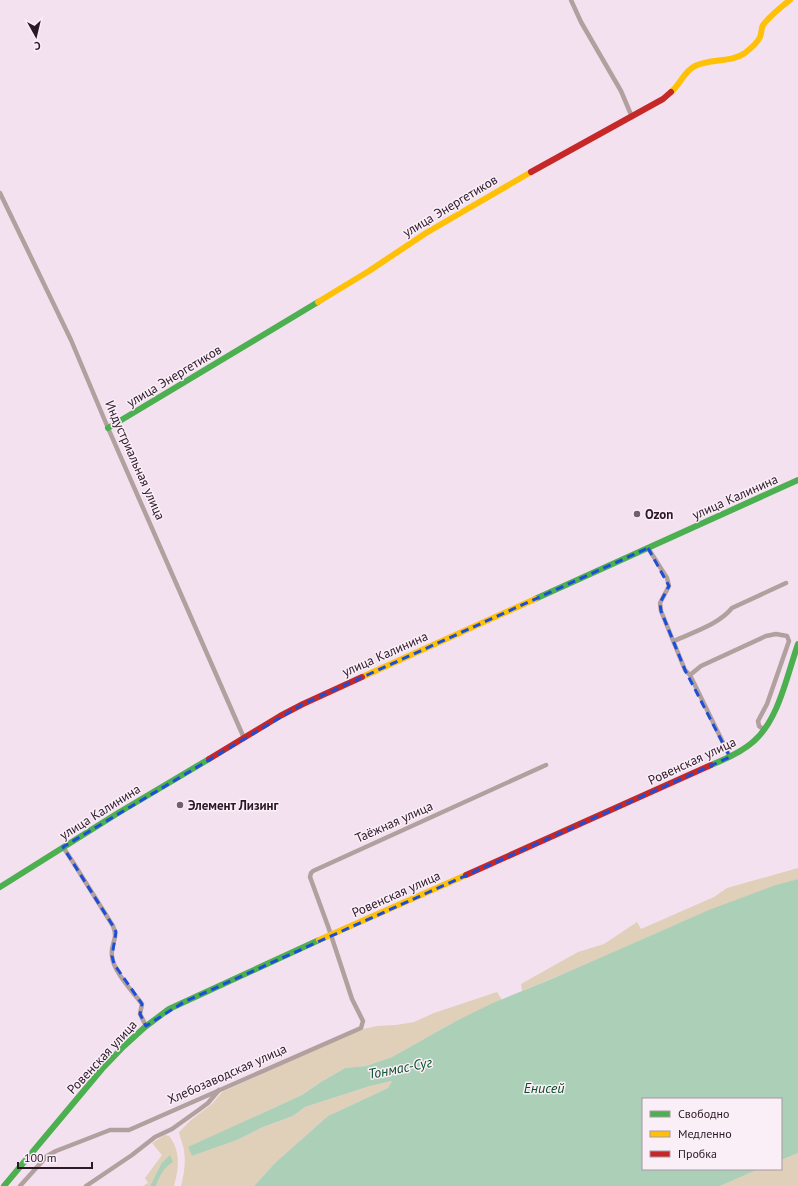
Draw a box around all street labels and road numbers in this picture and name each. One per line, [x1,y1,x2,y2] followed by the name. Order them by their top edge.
[399,171,501,241] street label: улица Энергетиков
[123,341,225,411] street label: улица Энергетиков
[101,398,169,522] street label: Индустриальная улица
[689,470,781,524] street label: улица Калинина
[339,627,431,681] street label: улица Калинина
[645,733,739,789] street label: Ровенская улица
[56,780,144,844] street label: улица Калинина
[352,797,436,847] street label: Таёжная улица
[349,867,443,921] street label: Ровенская улица
[63,1016,141,1098] street label: Ровенская улица
[165,1040,289,1108] street label: Хлебозаводская улица

